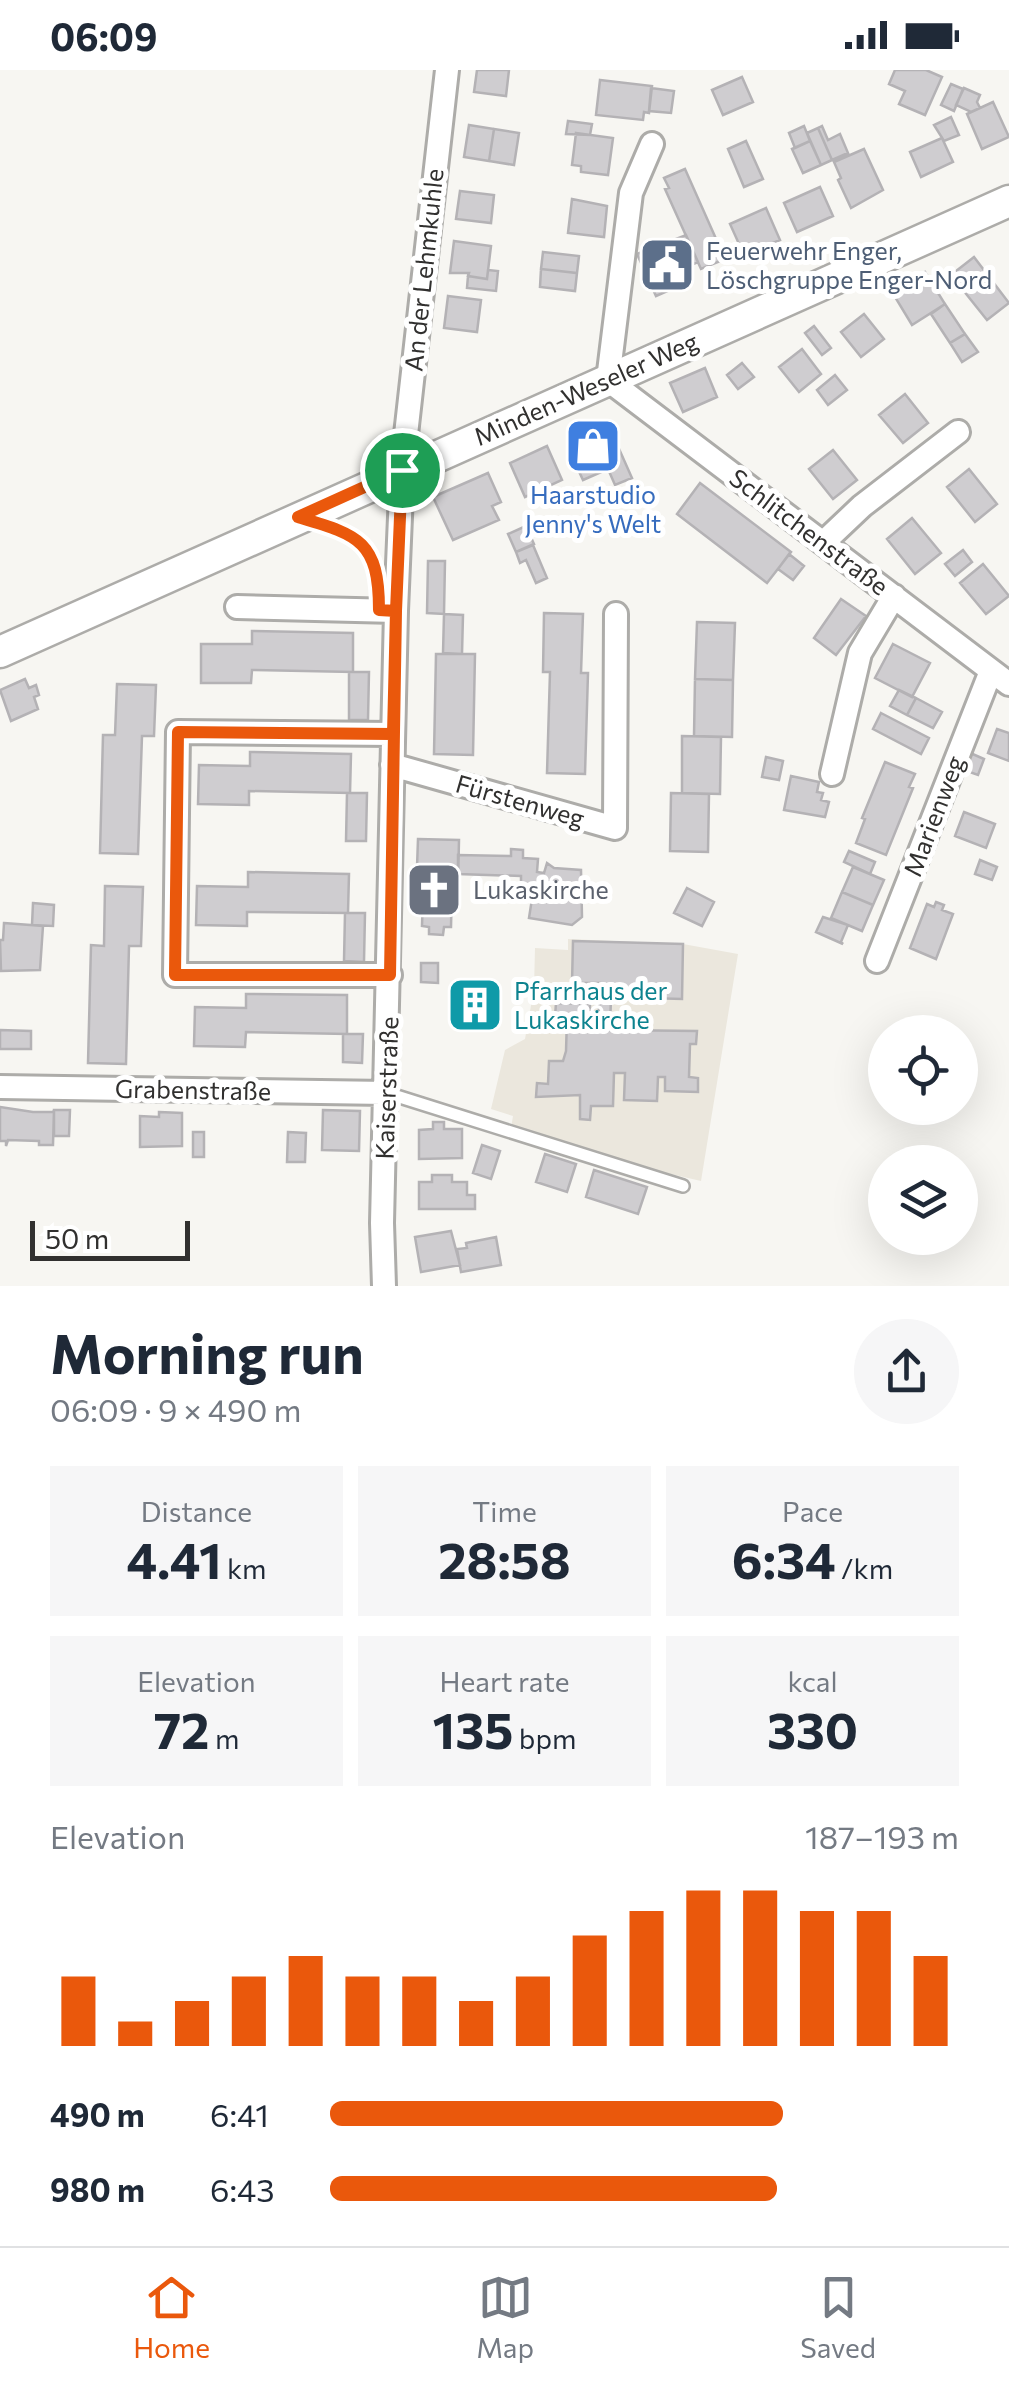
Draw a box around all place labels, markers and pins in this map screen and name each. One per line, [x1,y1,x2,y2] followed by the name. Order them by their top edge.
[637,235,697,295] public building icon: Feuerwehr Enger, Löschgruppe Enger-Nord
[706,235,992,294] place label: Feuerwehr Enger, Löschgruppe Enger-Nord
[563,416,623,476] shop icon: Haarstudio Jenny's Welt
[360,428,445,513] pin
[525,479,661,538] place label: Haarstudio Jenny's Welt
[404,860,464,920] church icon: Lukaskirche
[473,874,609,904] place label: Lukaskirche
[445,975,505,1035] building icon: Pfarrhaus der Lukaskirche
[514,975,668,1034] place label: Pfarrhaus der Lukaskirche

